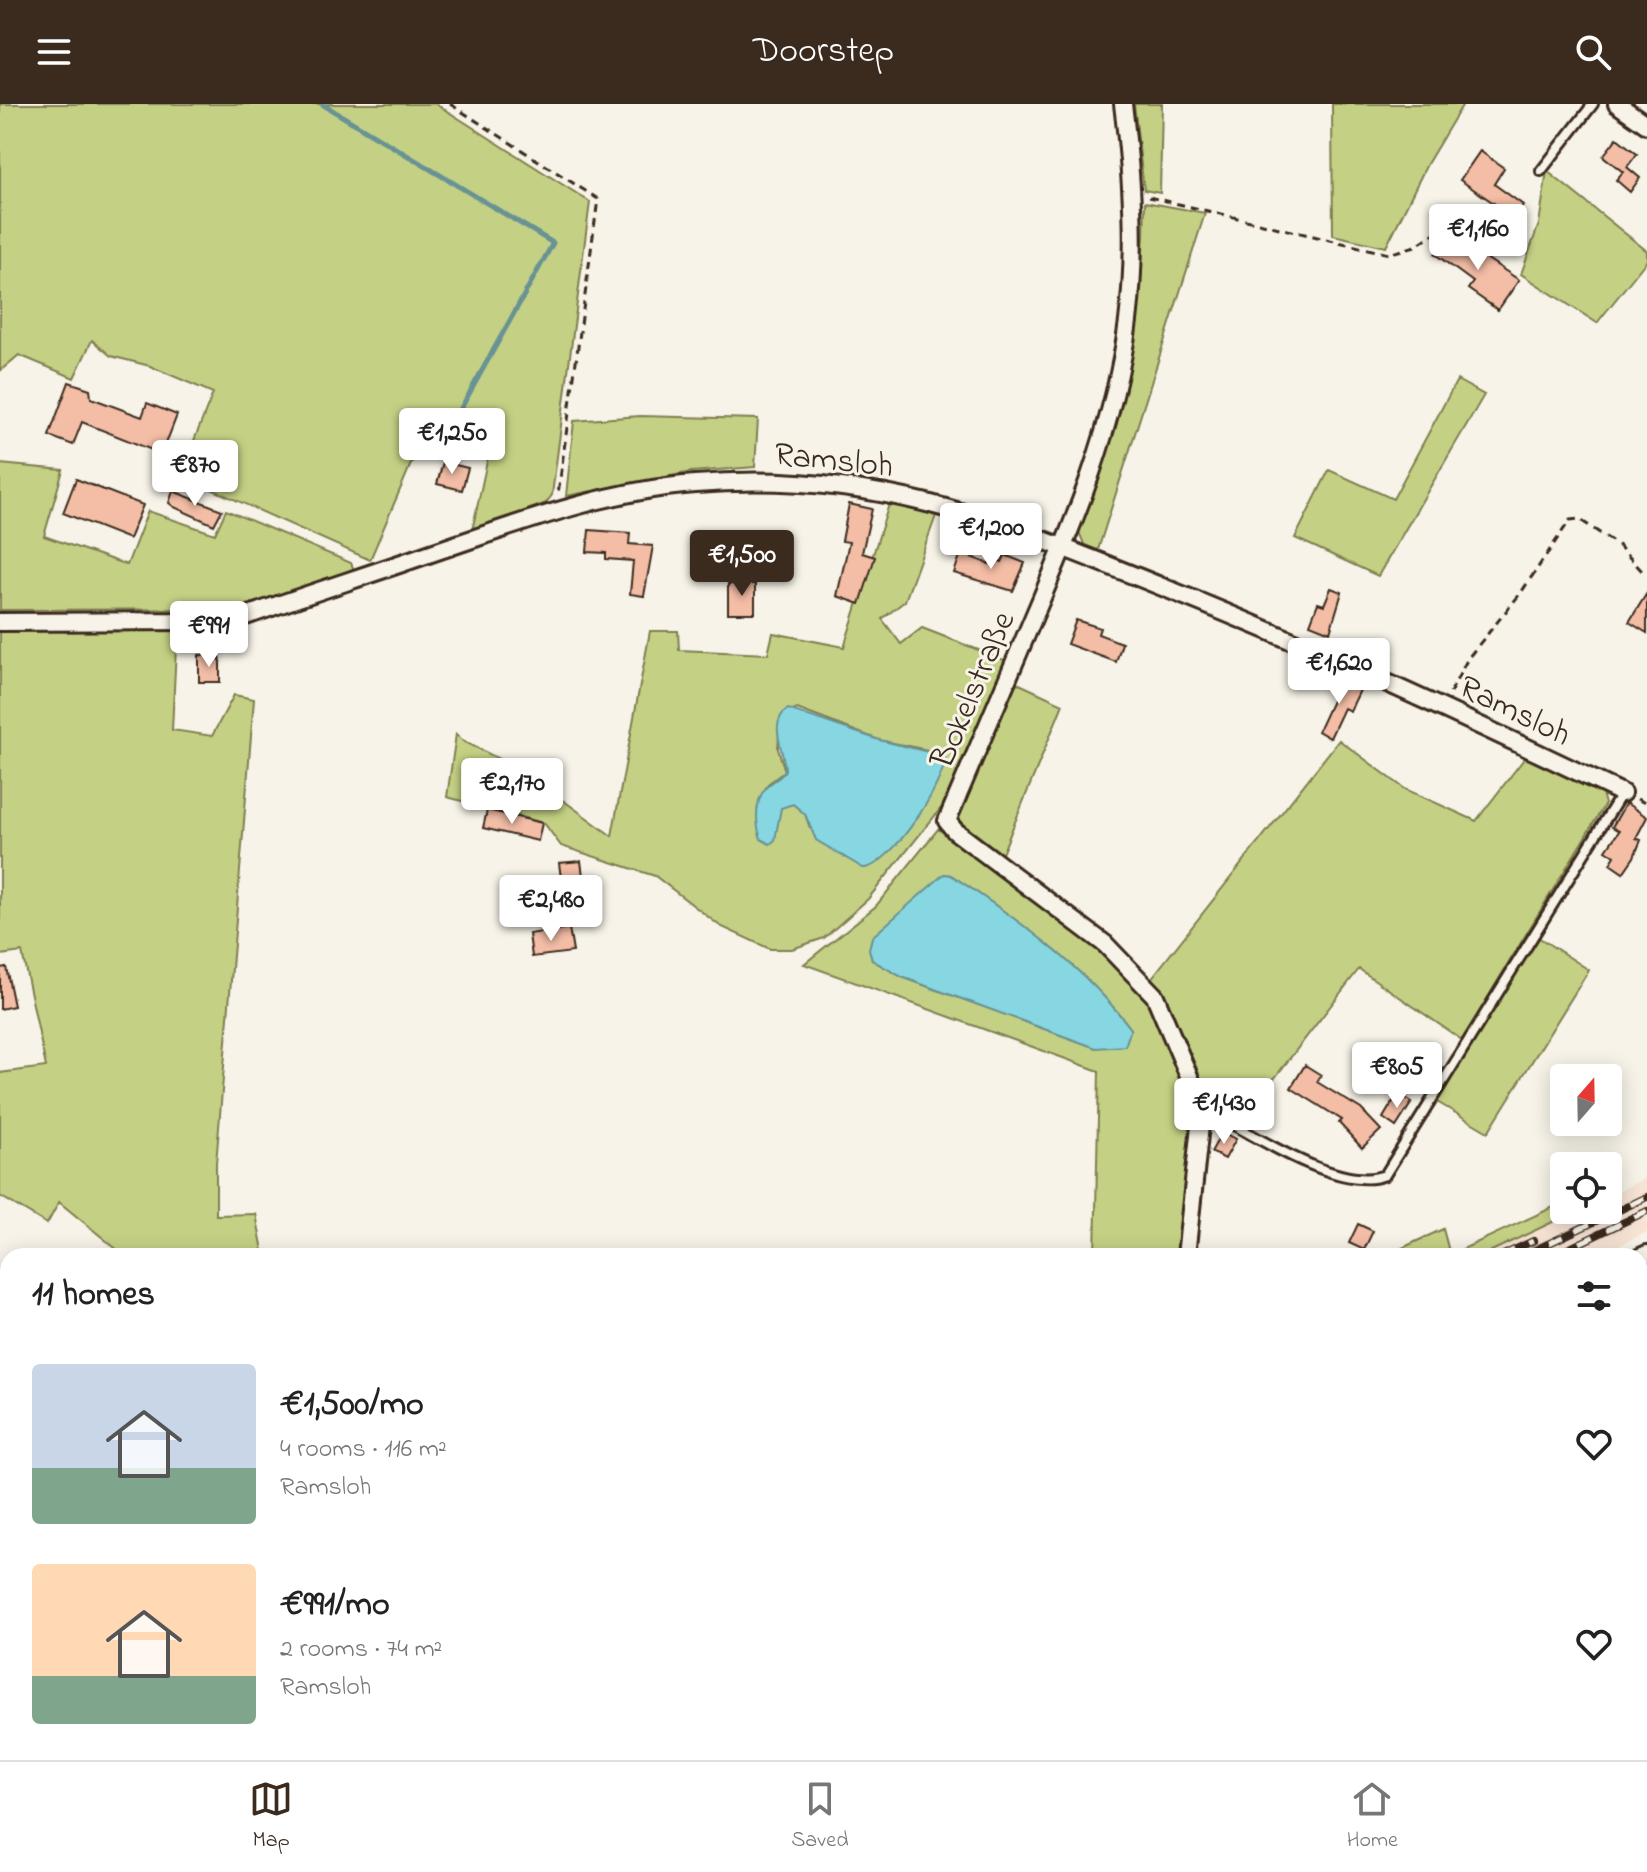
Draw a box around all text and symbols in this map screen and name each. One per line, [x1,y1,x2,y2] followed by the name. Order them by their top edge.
[753,26,894,79] text: Doorstep
[32,30,76,74] icon: menu
[1571,30,1615,74] icon: search
[1413,204,1543,272] pin: €1,160
[1447,211,1509,249] text: €1,160
[387,408,517,476] pin: €1,250
[417,415,487,453] text: €1,250
[772,431,896,493] street label: Ramsloh
[148,440,242,508] pin: €870
[170,447,220,485] text: €870
[926,503,1056,571] pin: €1,200
[958,510,1024,548] text: €1,200
[677,530,807,598] pin: €1,500
[708,537,776,575] text: €1,500
[162,601,256,669] pin: €991
[919,604,1030,778] street label: Bokelstraße
[188,608,230,646] text: €991
[1274,638,1404,706] pin: €1,620
[1306,645,1372,683] text: €1,620
[1450,664,1579,761] street label: Ramsloh
[447,758,577,826] pin: €2,170
[479,765,545,803] text: €2,170
[486,875,616,943] pin: €2,480
[517,882,585,920] text: €2,480
[1350,1042,1444,1110] pin: €805
[1370,1049,1424,1087] text: €805
[1550,1064,1622,1136] north arrow
[1550,1064,1622,1224] map controls
[1159,1078,1289,1146] pin: €1,430
[1192,1085,1256,1123] text: €1,430
[1550,1152,1622,1224] button: locate
[32,1271,155,1321] text: 11 homes
[1572,1274,1616,1318] icon: filters
[280,1381,424,1431] text: €1,500/mo
[96,1396,192,1492] icon: home
[1572,1422,1616,1466] icon: heart
[280,1431,447,1469] text: 4 rooms · 116 m²
[280,1469,371,1507] text: Ramsloh
[280,1581,390,1631] text: €991/mo
[96,1596,192,1692] icon: home
[1572,1622,1616,1666] icon: heart
[280,1631,442,1669] text: 2 rooms · 74 m²
[280,1669,371,1707] text: Ramsloh
[249,1777,293,1857] tab: Map
[791,1777,849,1857] tab: Saved
[1347,1777,1398,1857] tab: Home

